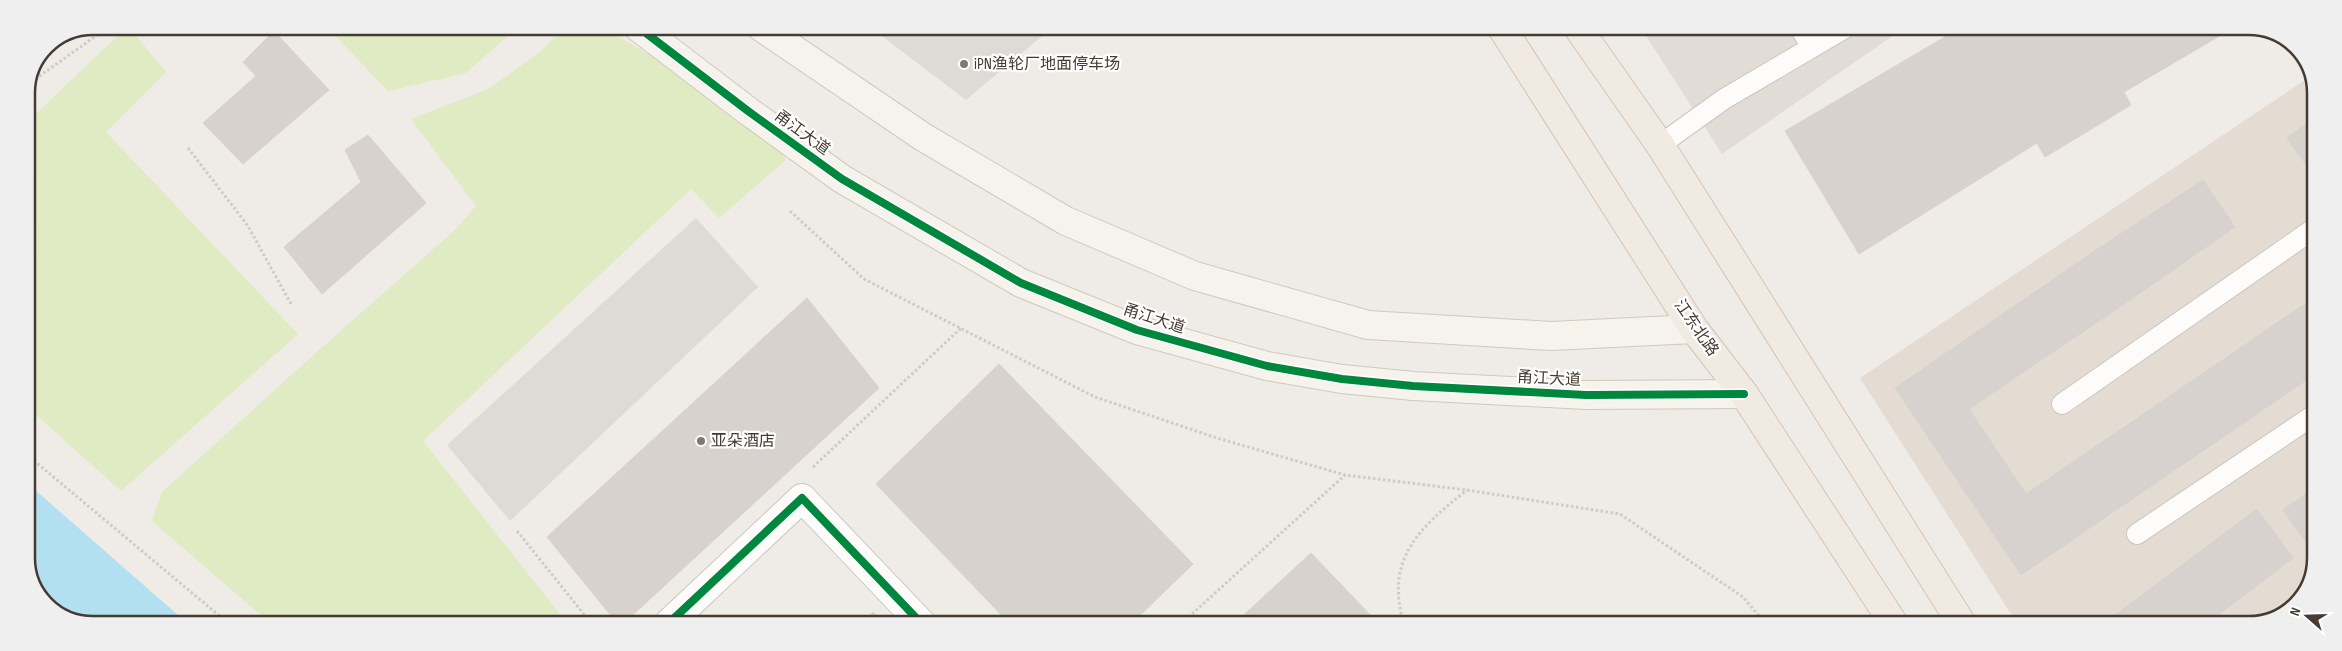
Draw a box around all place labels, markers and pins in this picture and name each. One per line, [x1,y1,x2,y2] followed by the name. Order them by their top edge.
[974,55,1120,74] place label: iPN渔轮厂地面停车场
[958,58,970,70] marker: iPN渔轮厂地面停车场
[711,432,775,451] place label: 亚朵酒店
[695,435,707,447] marker: 亚朵酒店

